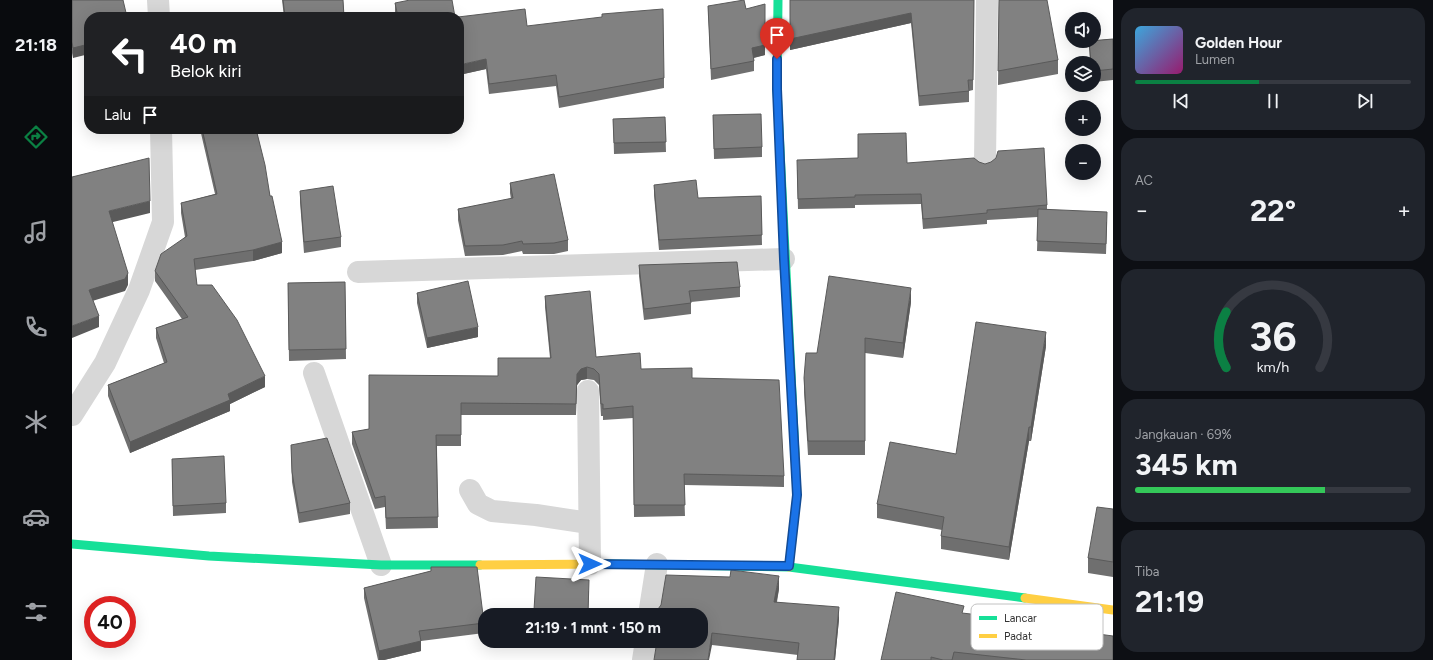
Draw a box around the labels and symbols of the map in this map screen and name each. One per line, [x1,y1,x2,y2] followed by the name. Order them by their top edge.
[760,18,794,59] pin
[569,543,611,585] position arrow
[84,596,136,648] speed limit sign: 40
[971,604,1103,650] legend
[1004,612,1037,625] text: Lancar
[1004,630,1032,643] text: Padat

